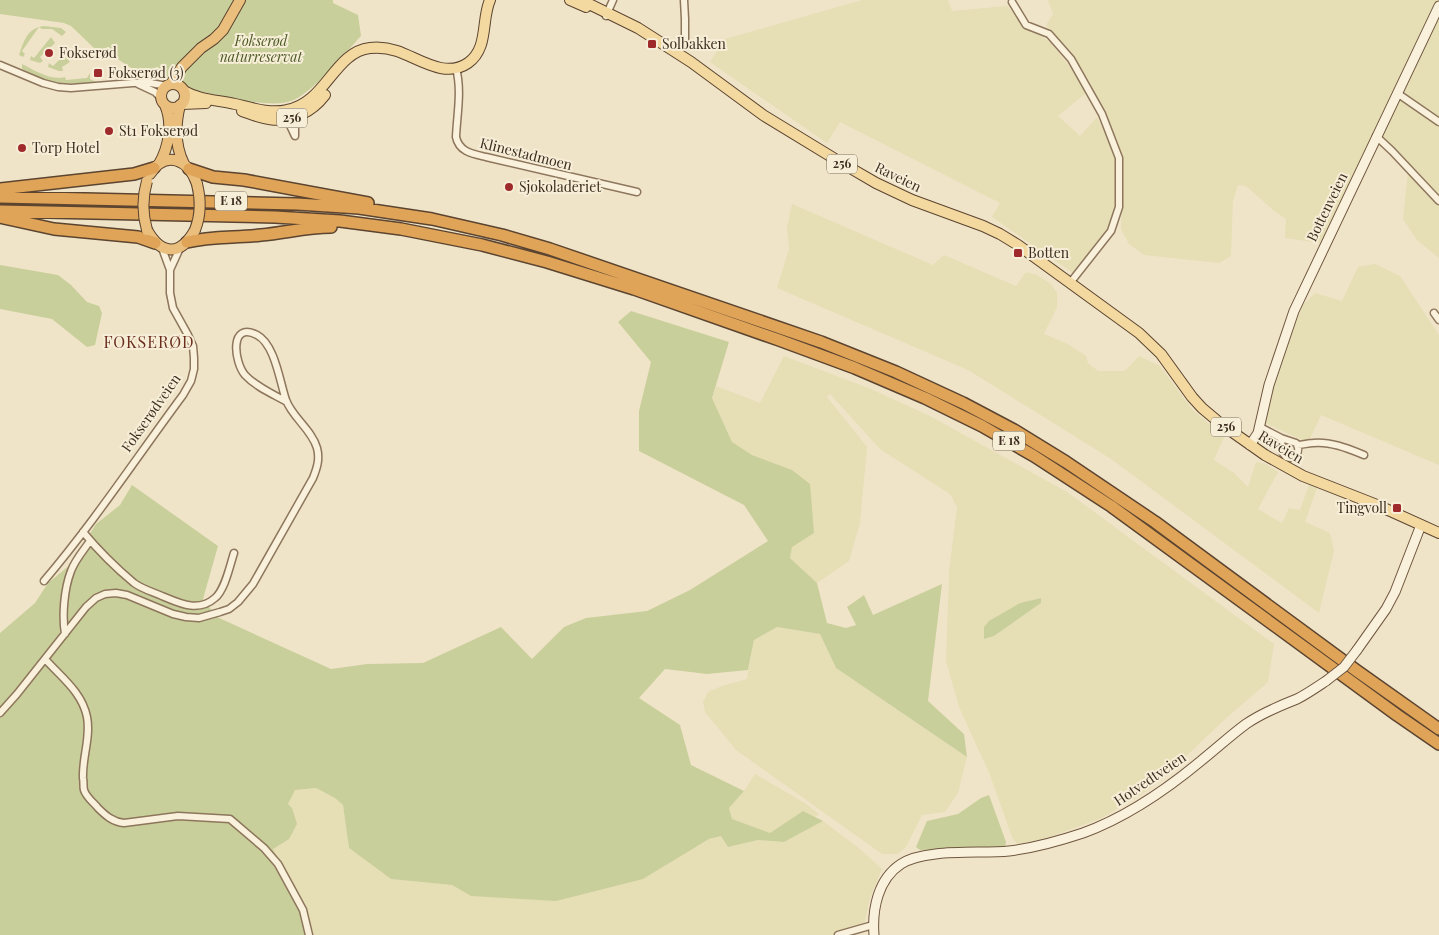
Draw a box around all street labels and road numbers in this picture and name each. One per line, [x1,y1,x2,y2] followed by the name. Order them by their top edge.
[277,109,307,128] road number: 256
[478,133,575,174] street label: Klinestadmoen
[827,154,857,173] road number: 256
[872,157,925,196] street label: Raveien
[1302,169,1352,244] street label: Bottenveien
[215,192,247,210] road number: E 18
[117,369,185,456] street label: Fokserødveien
[1211,418,1241,437] road number: 256
[1255,426,1308,468] street label: Raveien
[993,432,1025,451] road number: E 18
[1110,747,1190,810] street label: Hotvedtveien

